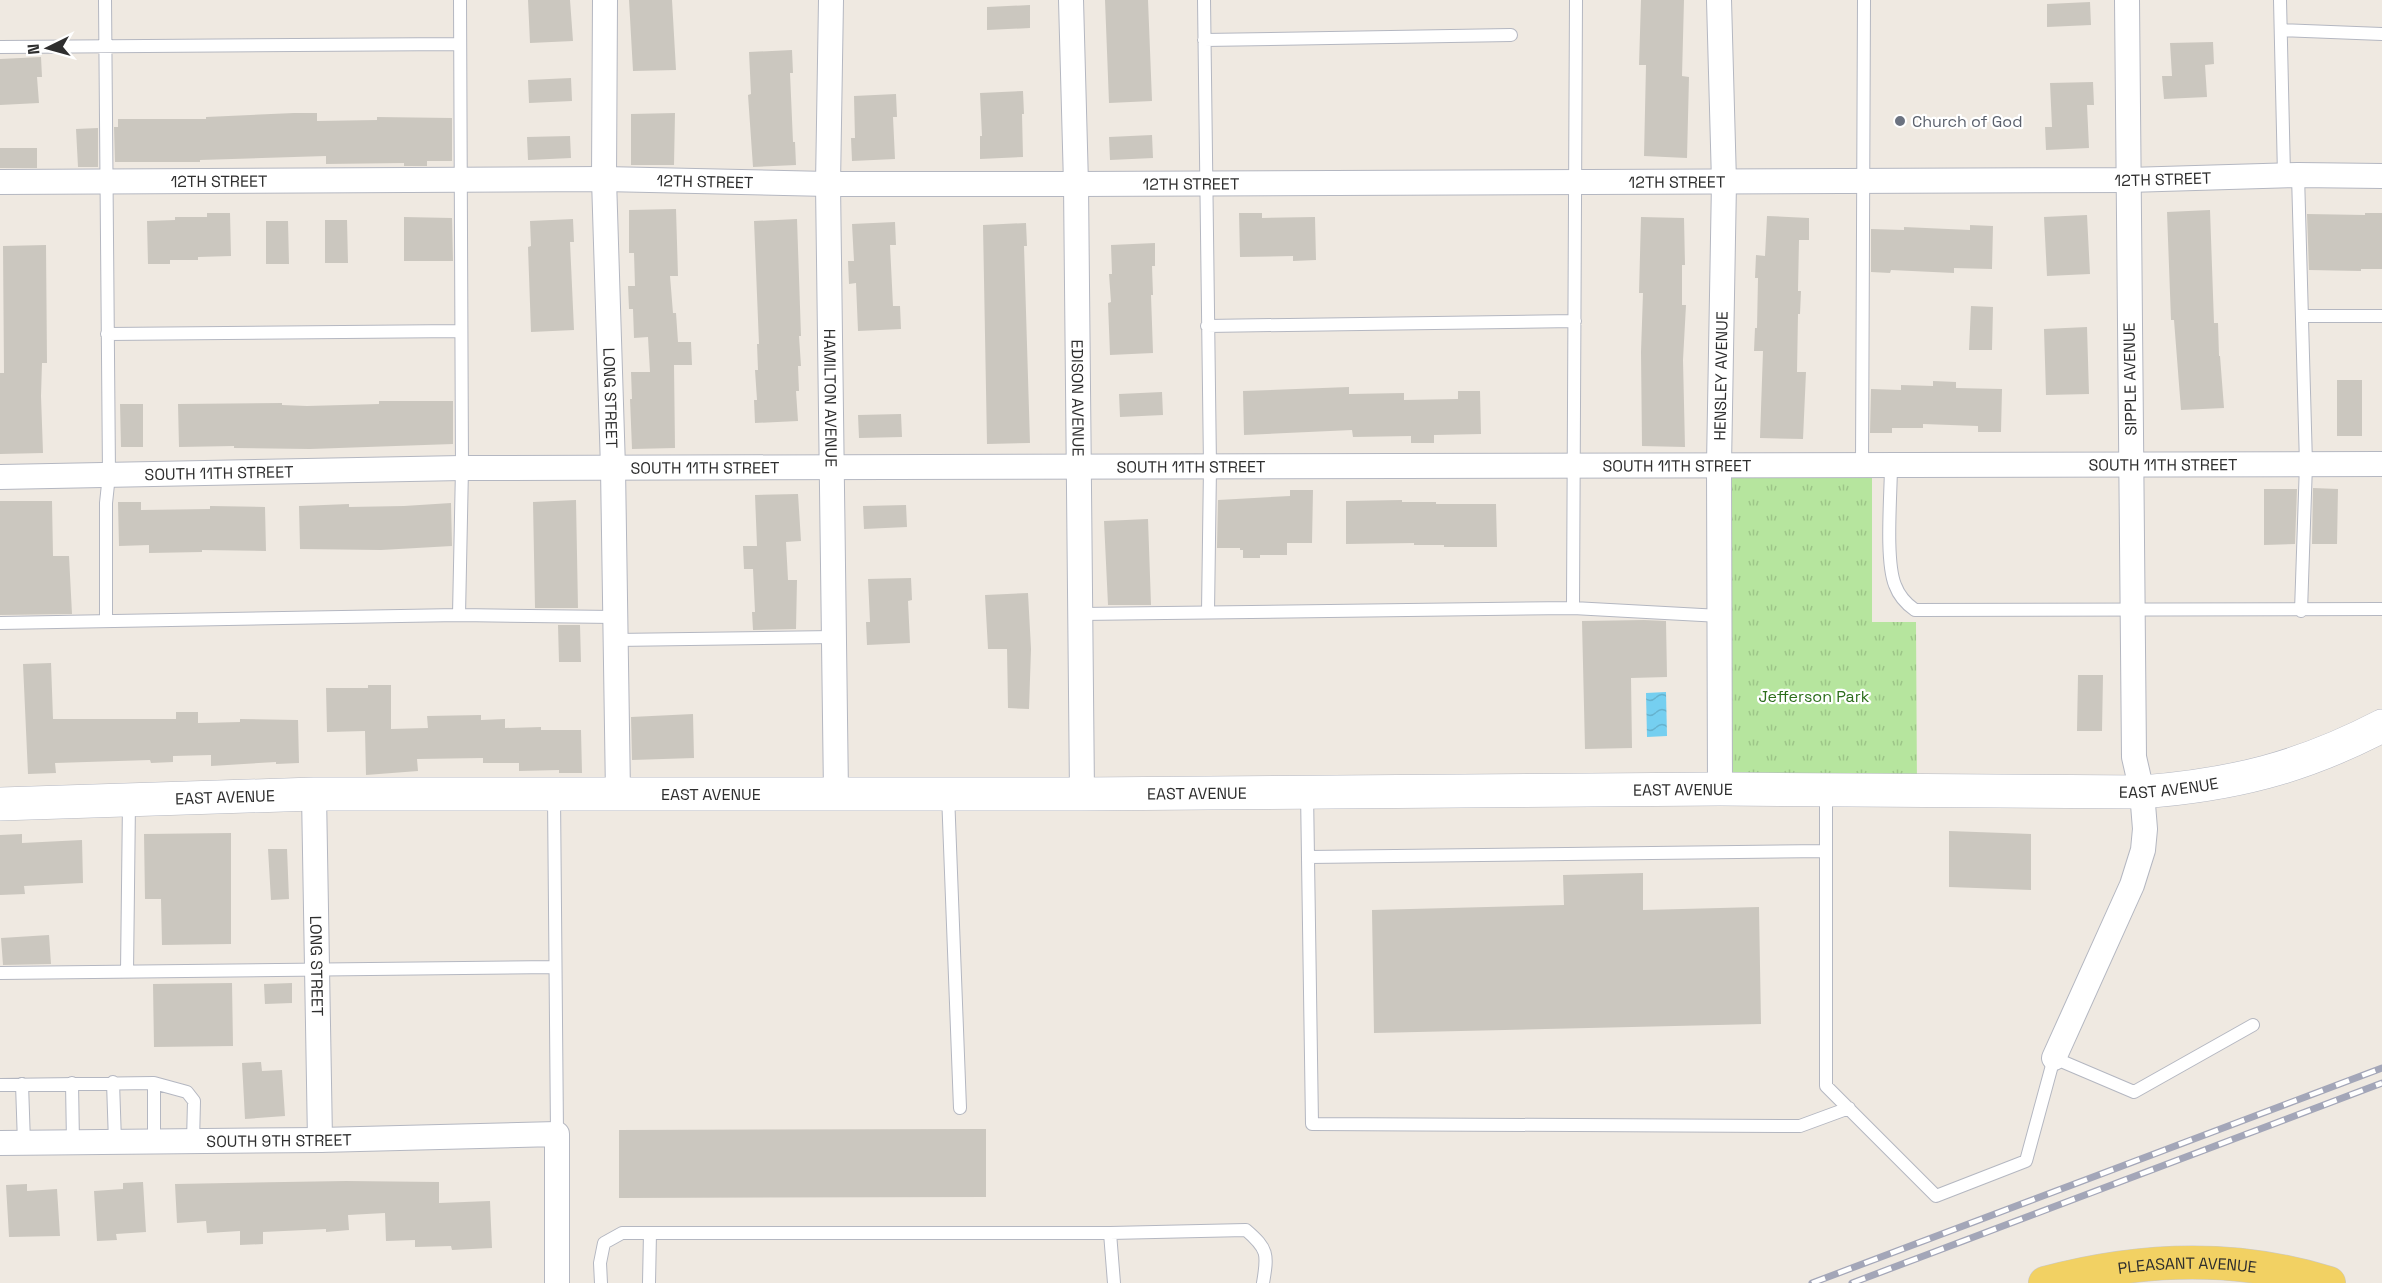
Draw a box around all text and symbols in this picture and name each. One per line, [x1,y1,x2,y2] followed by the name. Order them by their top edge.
[18,18,78,78] north arrow
[23,43,44,56] text: N
[1912,111,2023,132] place label: Church of God
[1893,114,1907,128] marker: Church of God
[2115,167,2212,191] street label: 12TH STREET
[171,170,267,192] street label: 12TH STREET
[656,170,754,193] street label: 12TH STREET
[1629,171,1725,192] street label: 12TH STREET
[1143,173,1239,194] street label: 12TH STREET
[1709,311,1733,441] street label: HENSLEY AVENUE
[2119,322,2141,436] street label: SIPPLE AVENUE
[819,329,842,467] street label: HAMILTON AVENUE
[1067,339,1089,457] street label: EDISON AVENUE
[599,347,623,449] street label: LONG STREET
[2088,454,2237,475] street label: SOUTH 11TH STREET
[1602,455,1751,476] street label: SOUTH 11TH STREET
[1116,456,1265,477] street label: SOUTH 11TH STREET
[630,457,779,478] street label: SOUTH 11TH STREET
[144,461,294,485] street label: SOUTH 11TH STREET
[1759,686,1870,707] park label: Jefferson Park
[2119,772,2220,803] street label: EAST AVENUE
[1633,778,1733,800] street label: EAST AVENUE
[1147,782,1247,804] street label: EAST AVENUE
[661,784,761,805] street label: EAST AVENUE
[175,785,275,809] street label: EAST AVENUE
[306,915,328,1017] street label: LONG STREET
[206,1129,352,1152] street label: SOUTH 9TH STREET
[2116,1252,2258,1278] street label: PLEASANT AVENUE

